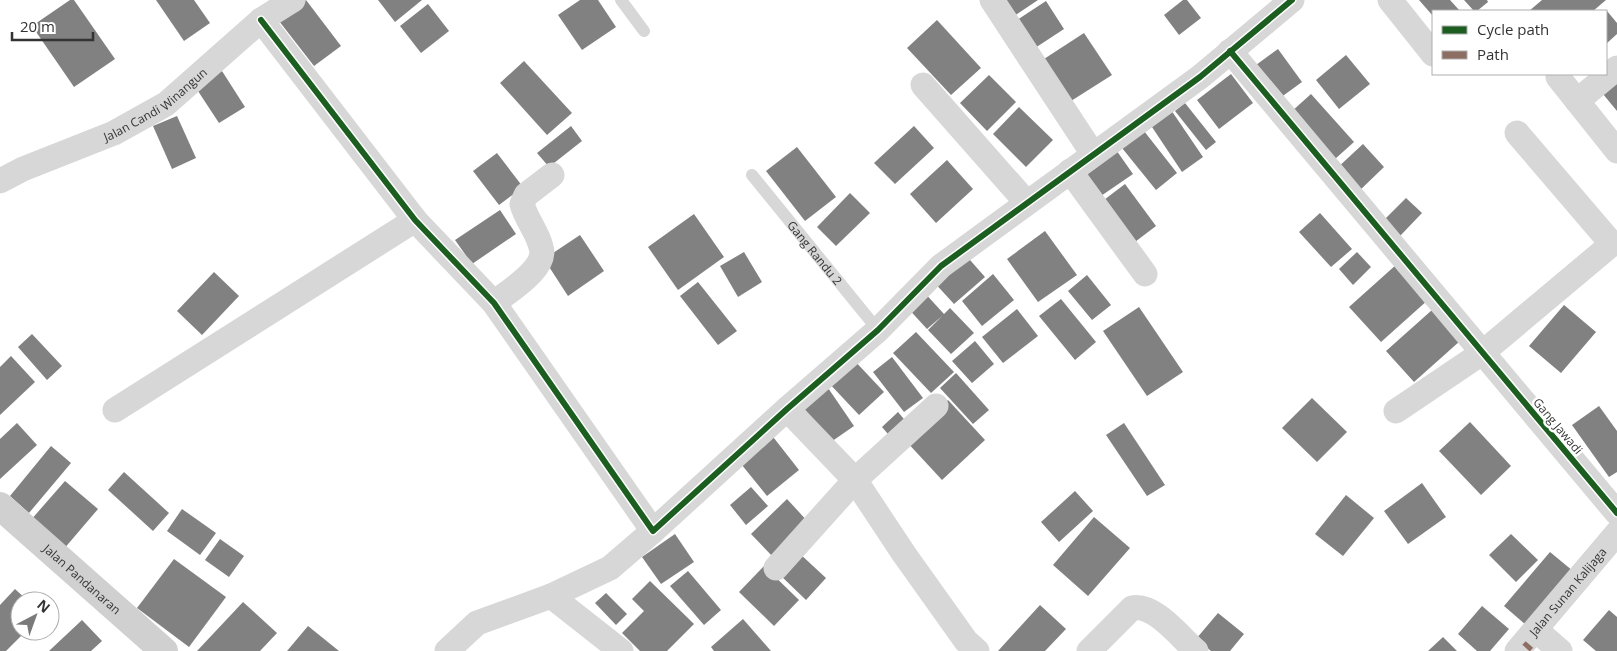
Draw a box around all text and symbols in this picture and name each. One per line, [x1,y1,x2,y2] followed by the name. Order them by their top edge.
[12,10,94,42] scale bar
[1432,10,1607,75] legend
[20,16,55,36] text: 20 m
[1477,19,1549,39] text: Cycle path
[1477,44,1509,64] text: Path
[100,63,210,145] street label: Jalan Candi Winangun
[784,217,847,289] street label: Gang Randu 2
[1529,394,1587,458] street label: Gang Jawadi
[39,539,125,618] street label: Jalan Pandanaran
[1524,543,1610,640] street label: Jalan Sunan Kalijaga
[10,591,60,641] north arrow
[33,595,54,617] text: N

